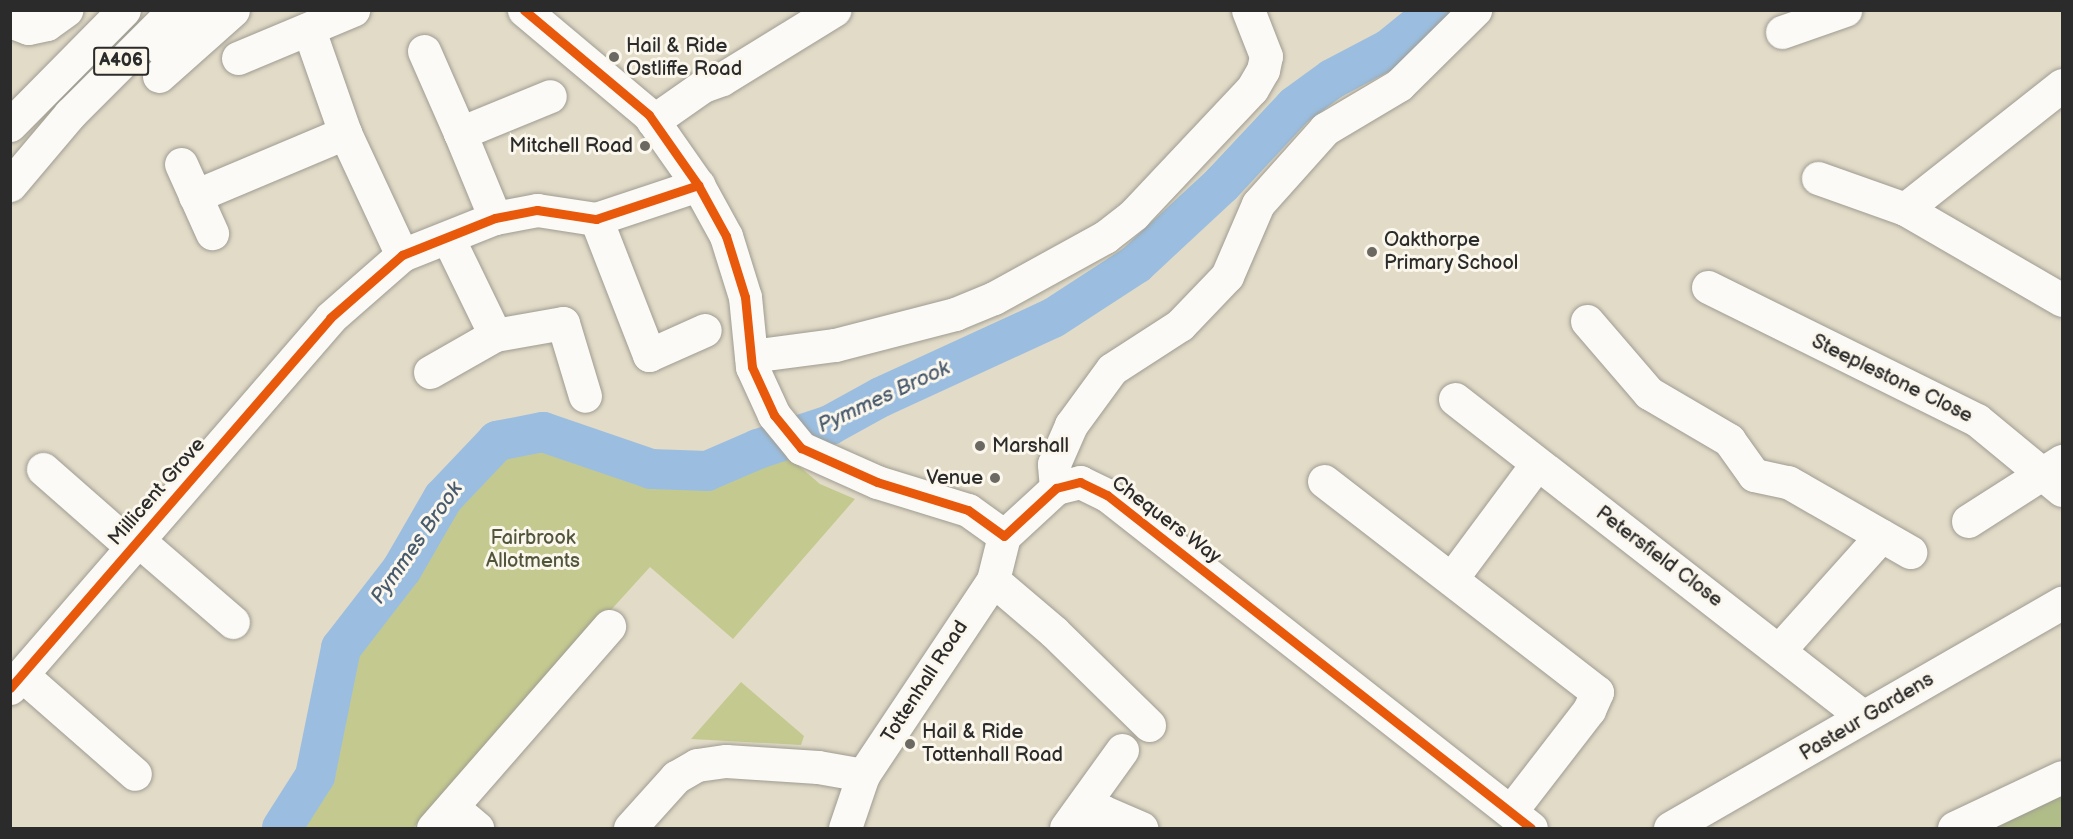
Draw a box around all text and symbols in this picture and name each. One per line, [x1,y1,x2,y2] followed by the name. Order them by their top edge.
[626,34,742,81] place label: Hail & Ride Ostliffe Road
[92,46,150,76] road number: A406
[607,50,621,64] marker: Hail & Ride Ostliffe Road
[509,134,633,158] place label: Mitchell Road
[638,139,652,153] marker: Mitchell Road
[1384,228,1520,275] place label: Oakthorpe Primary School
[1365,245,1379,259] marker: Oakthorpe Primary School
[1808,330,1976,428] street label: Steeplestone Close
[814,355,954,439] water label: Pymmes Brook
[104,433,210,551] street label: Millicent Grove
[992,434,1069,458] place label: Marshall
[973,439,987,453] marker: Marshall
[926,466,983,490] place label: Venue
[988,471,1002,485] marker: Venue
[1106,471,1226,569] street label: Chequers Way
[366,477,468,609] water label: Pymmes Brook
[1591,502,1727,612] street label: Petersfield Close
[486,527,580,574] park label: Fairbrook Allotments
[877,616,973,748] street label: Tottenhall Road
[1796,668,1938,766] street label: Pasteur Gardens
[922,720,1063,767] place label: Hail & Ride Tottenhall Road
[903,737,917,751] marker: Hail & Ride Tottenhall Road

